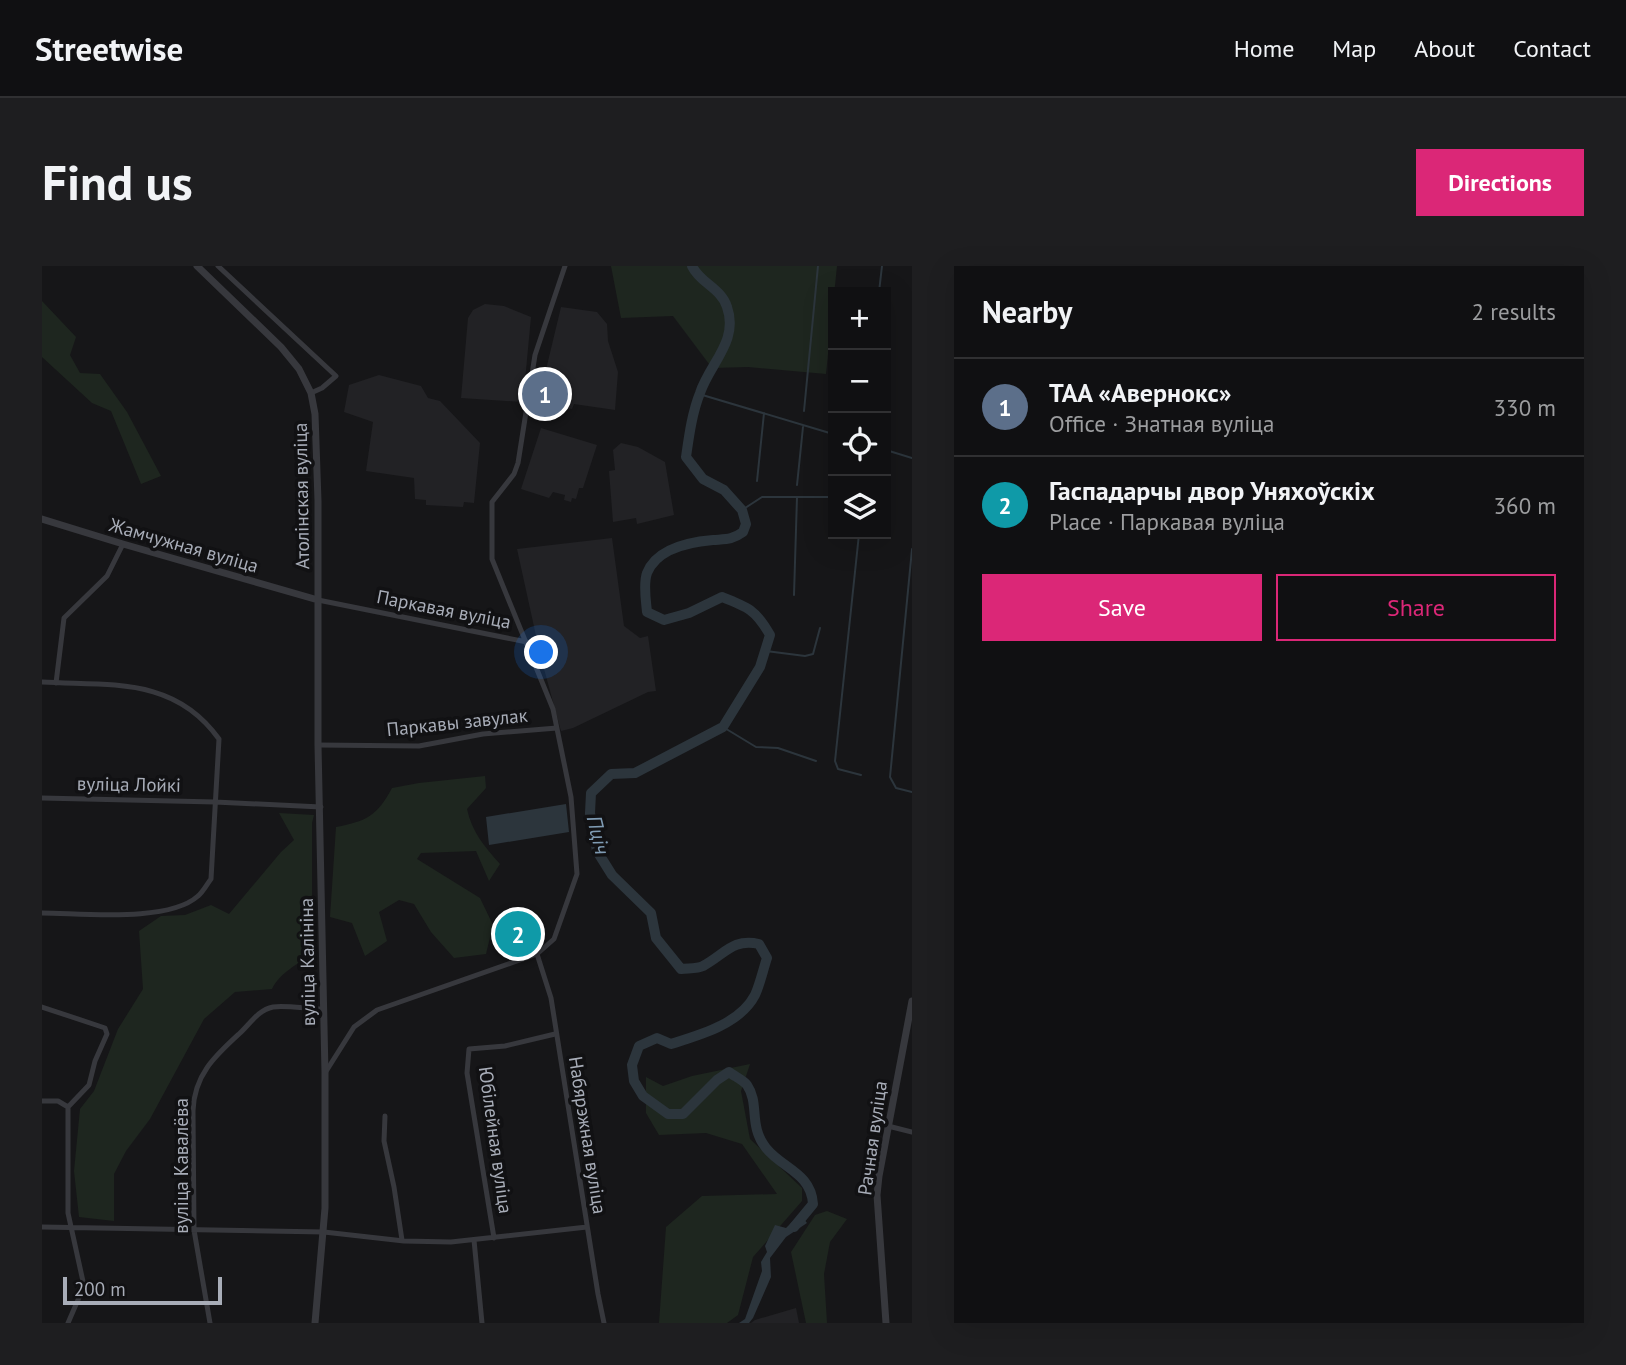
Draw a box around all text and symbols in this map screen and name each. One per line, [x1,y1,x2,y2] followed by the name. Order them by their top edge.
[35,27,183,70] text: Streetwise
[1234,33,1294,64] text: Home
[1332,33,1376,64] text: Map
[1414,33,1475,64] text: About
[1513,33,1591,64] text: Contact
[1416,149,1584,216] button: Directions
[42,150,193,214] text: Find us
[828,287,891,539] map controls
[828,287,891,350] button: +
[982,292,1072,331] text: Nearby
[1472,297,1556,326] text: 2 results
[828,350,891,413] button: −
[522,368,568,420] pin: 1
[1049,376,1231,409] text: ТАА «Авернокс»
[998,393,1012,422] text: 1
[1494,393,1556,422] text: 330 m
[1049,409,1274,438] text: Office · Знатная вуліца
[828,413,891,476] button: locate
[288,422,314,570] street label: Атолінская вуліца
[1049,474,1375,507] text: Гаспадарчы двор Уняхоўскіх
[828,476,891,539] button: layers
[998,491,1012,520] text: 2
[1494,491,1556,520] text: 360 m
[1049,507,1285,536] text: Place · Паркавая вуліца
[106,512,261,578] street label: Жамчужная вуліца
[982,574,1262,641] button: Save
[1276,574,1556,641] button: Share
[375,584,513,634] street label: Паркавая вуліца
[524,635,558,669] your location
[385,703,529,741] street label: Паркавы завулак
[77,771,181,797] street label: вуліца Лойкі
[581,812,616,857] water label: Пціч
[294,898,320,1026] street label: вуліца Калініна
[495,908,541,960] pin: 2
[564,1054,612,1216] street label: Набярэжная вуліца
[474,1065,518,1215] street label: Юбілейная вуліца
[852,1079,892,1197] street label: Рачная вуліца
[169,1098,193,1234] street label: вуліца Кавалёва
[63,1274,222,1306] scale bar
[74,1277,126,1301] text: 200 m

